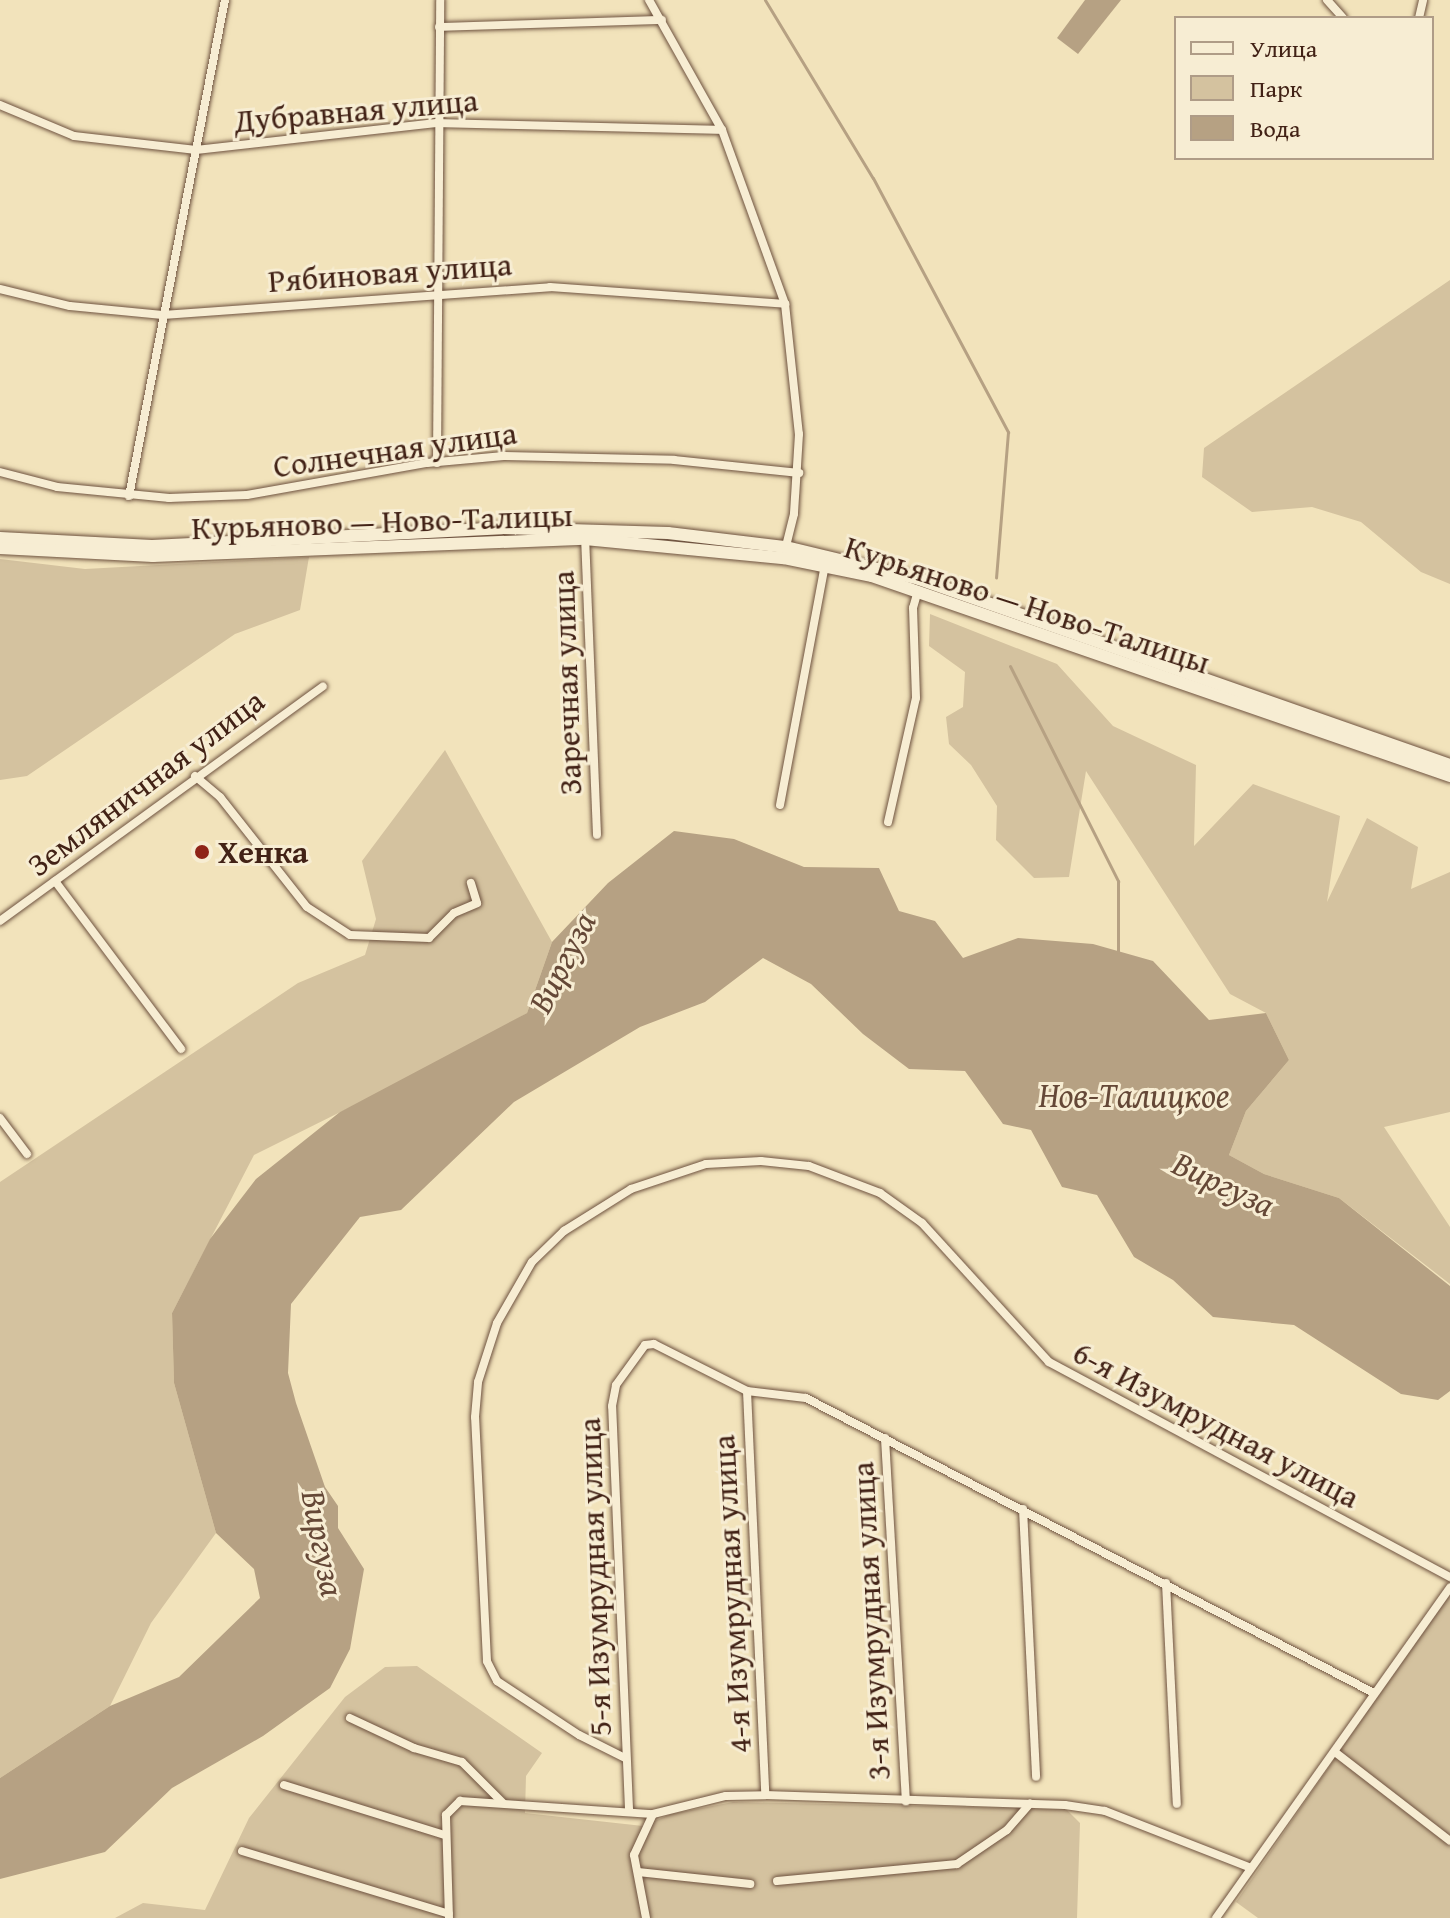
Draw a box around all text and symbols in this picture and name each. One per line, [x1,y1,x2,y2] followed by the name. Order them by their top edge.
[1174,16,1434,160] legend
[1250,31,1317,66] text: Улица
[1250,71,1302,106] text: Парк
[232,81,480,141] street label: Дубравная улица
[1250,111,1300,146] text: Вода
[267,245,513,301] street label: Рябиновая улица
[271,414,519,486] street label: Солнечная улица
[191,496,573,548] street label: Курьяново — Ново-Талицы
[840,528,1214,682] street label: Курьяново — Ново-Талицы
[544,570,590,796] street label: Заречная улица
[20,681,272,885] street label: Земляничная улица
[218,833,308,871] place label: Хенка
[193,843,211,861] marker: Хенка
[518,905,604,1019] water label: Виргуза
[1038,1075,1230,1115] water label: Нов-Талицкое
[1167,1142,1281,1224] water label: Виргуза
[1066,1333,1366,1517] street label: 6-я Изумрудная улица
[570,1417,620,1737] street label: 5-я Изумрудная улица
[704,1434,760,1754] street label: 4-я Изумрудная улица
[843,1461,899,1781] street label: 3-я Изумрудная улица
[294,1486,354,1600] water label: Виргуза

